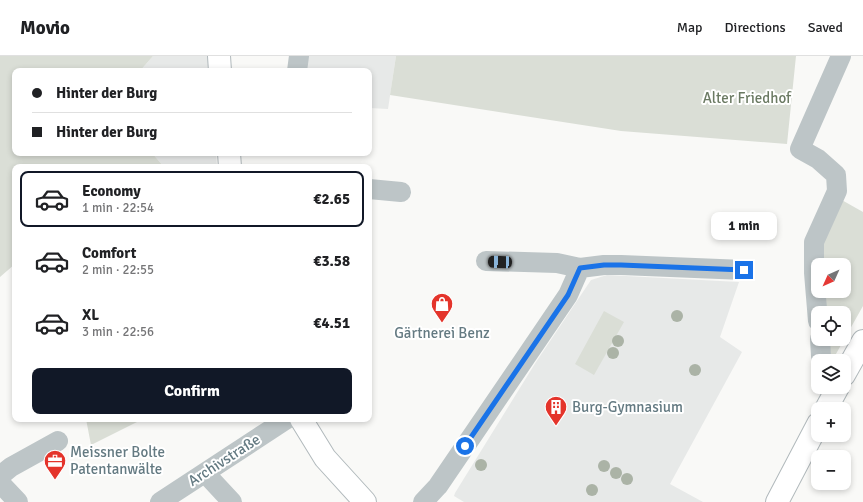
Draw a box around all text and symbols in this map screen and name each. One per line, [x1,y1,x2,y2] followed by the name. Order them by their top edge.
[20,16,70,40] text: Movio
[677,19,703,36] text: Map
[725,19,786,36] text: Directions
[808,19,843,36] text: Saved
[56,84,157,102] text: Hinter der Burg
[703,89,792,107] park label: Alter Friedhof
[56,123,157,141] text: Hinter der Burg
[34,181,70,217] icon: car
[82,182,141,200] text: Economy
[313,190,350,208] text: €2.65
[82,200,154,216] text: 1 min · 22:54
[711,212,777,240] callout: 1 min
[728,218,760,234] text: 1 min
[34,243,70,279] icon: car
[82,244,136,262] text: Comfort
[313,252,350,270] text: €3.58
[488,256,512,268] car
[811,258,851,298] north arrow
[811,258,851,490] map controls
[735,261,753,279] route end
[82,262,154,278] text: 2 min · 22:55
[429,291,455,324] shop icon: Gärtnerei Benz
[34,305,70,341] icon: car
[82,306,99,324] text: XL
[811,306,851,346] button: locate
[313,314,350,332] text: €4.51
[82,324,154,340] text: 3 min · 22:56
[394,324,490,342] place label: Gärtnerei Benz
[811,354,851,394] button: layers
[32,368,352,414] button: Confirm
[543,394,569,427] building icon: Burg-Gymnasium
[572,398,683,416] place label: Burg-Gymnasium
[811,402,851,442] button: +
[185,430,263,490] street label: Archivstraße
[456,437,474,455] route start
[70,443,165,478] place label: Meissner Bolte Patentanwälte
[42,448,68,481] office icon: Meissner Bolte Patentanwälte
[811,450,851,490] button: −

